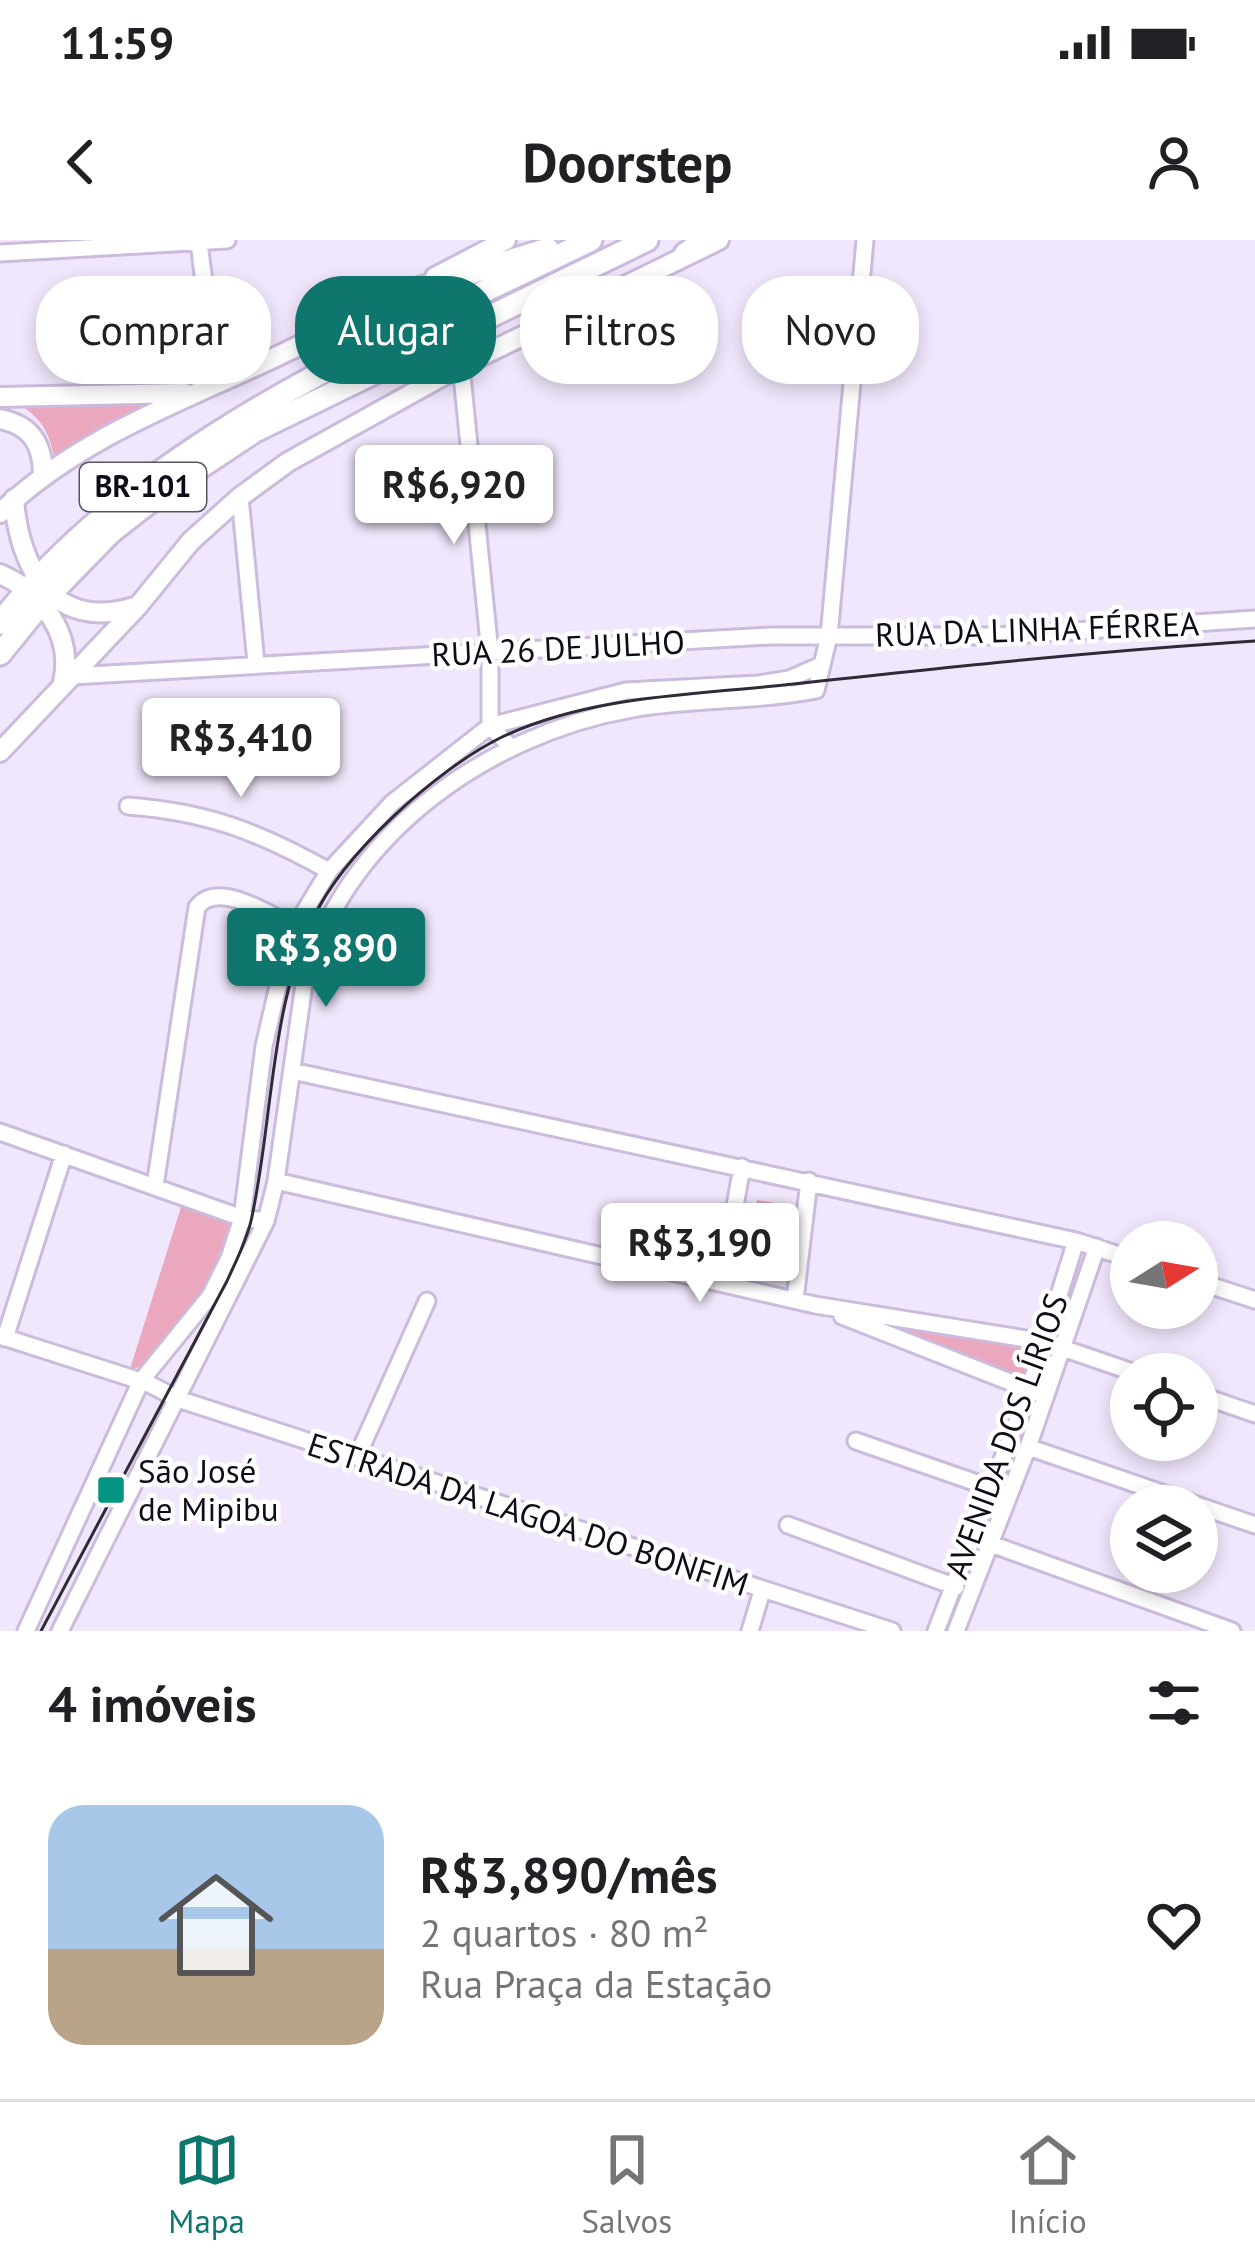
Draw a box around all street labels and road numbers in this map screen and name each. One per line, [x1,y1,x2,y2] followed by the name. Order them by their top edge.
[80,463,206,511] road number: BR-101
[874,601,1200,656] street label: RUA DA LINHA FÉRREA
[430,619,686,676] street label: RUA 26 DE JULHO
[934,1287,1077,1584] street label: AVENIDA DOS LÍRIOS
[302,1422,754,1605] street label: ESTRADA DA LAGOA DO BONFIM

